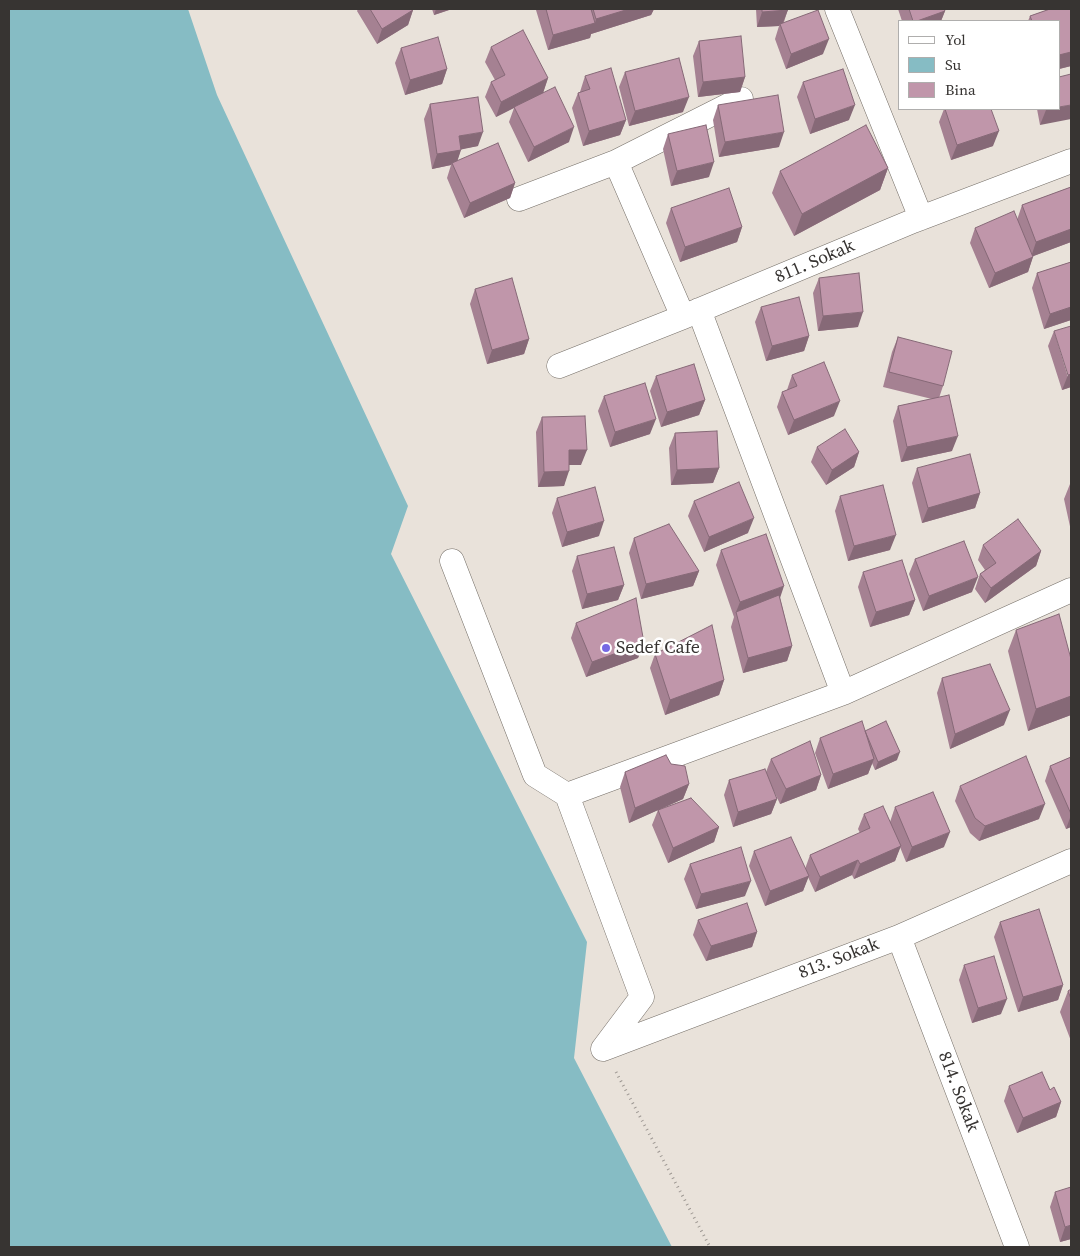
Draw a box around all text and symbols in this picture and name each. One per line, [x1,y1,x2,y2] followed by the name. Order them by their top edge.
[898,20,1060,110] legend
[945,29,966,50] text: Yol
[945,54,961,75] text: Su
[945,79,976,100] text: Bina
[772,236,858,288] street label: 811. Sokak
[616,637,700,659] place label: Sedef Cafe
[600,642,612,654] marker: Sedef Cafe
[796,934,882,984] street label: 813. Sokak
[933,1049,983,1135] street label: 814. Sokak

